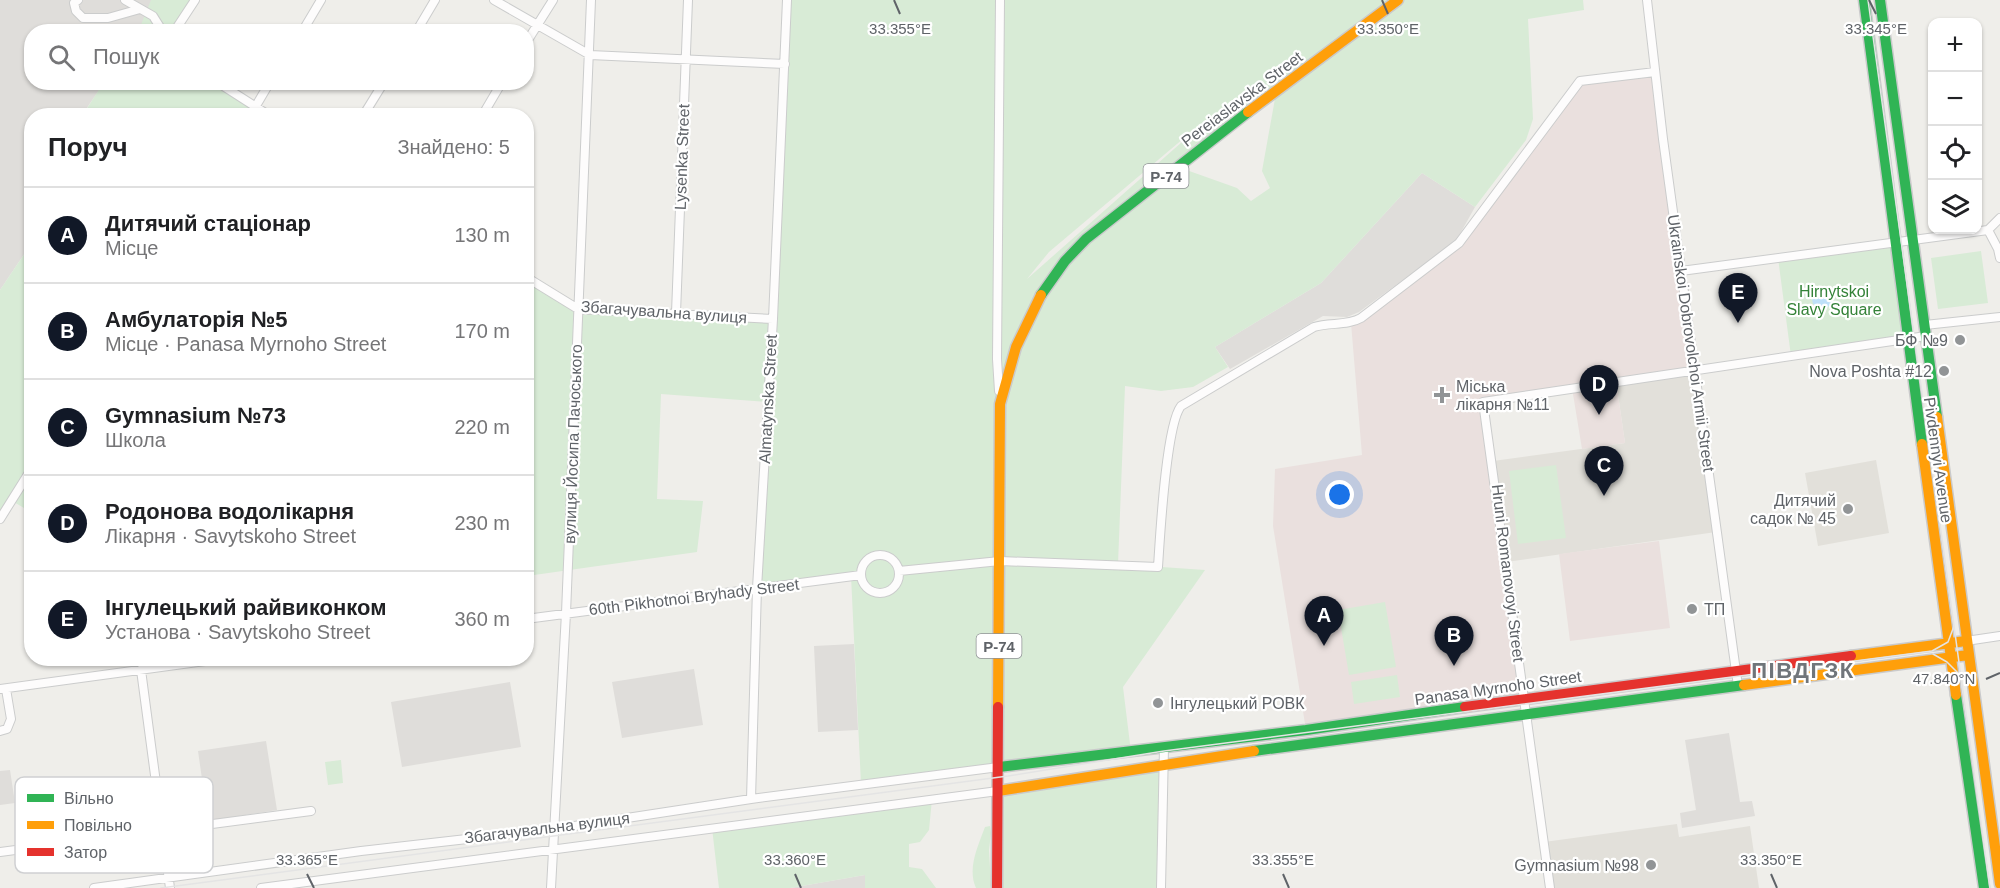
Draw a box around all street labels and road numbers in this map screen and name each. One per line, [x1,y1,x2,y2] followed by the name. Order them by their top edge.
[1178,48,1306,150] street label: Pereiaslavska Street
[672,103,692,210] street label: Lysenka Street
[1144,164,1188,188] road number: Р-74
[1665,213,1718,473] street label: Ukrainskoi Dobrovolchoi Armii Street
[580,298,748,326] street label: Збагачувальна вулиця
[756,333,780,464] street label: Almatynska Street
[560,344,585,544] street label: вулиця Йосипа Пачоського
[1921,396,1955,524] street label: Pivdennyi Avenue
[1489,483,1527,663] street label: Hruni Romanovoyi Street
[588,576,801,618] street label: 60th Pikhotnoi Bryhady Street
[976,634,1022,658] road number: Р-74
[1414,668,1583,708] street label: Panasa Myrnoho Street
[463,809,631,847] street label: Збагачувальна вулиця

